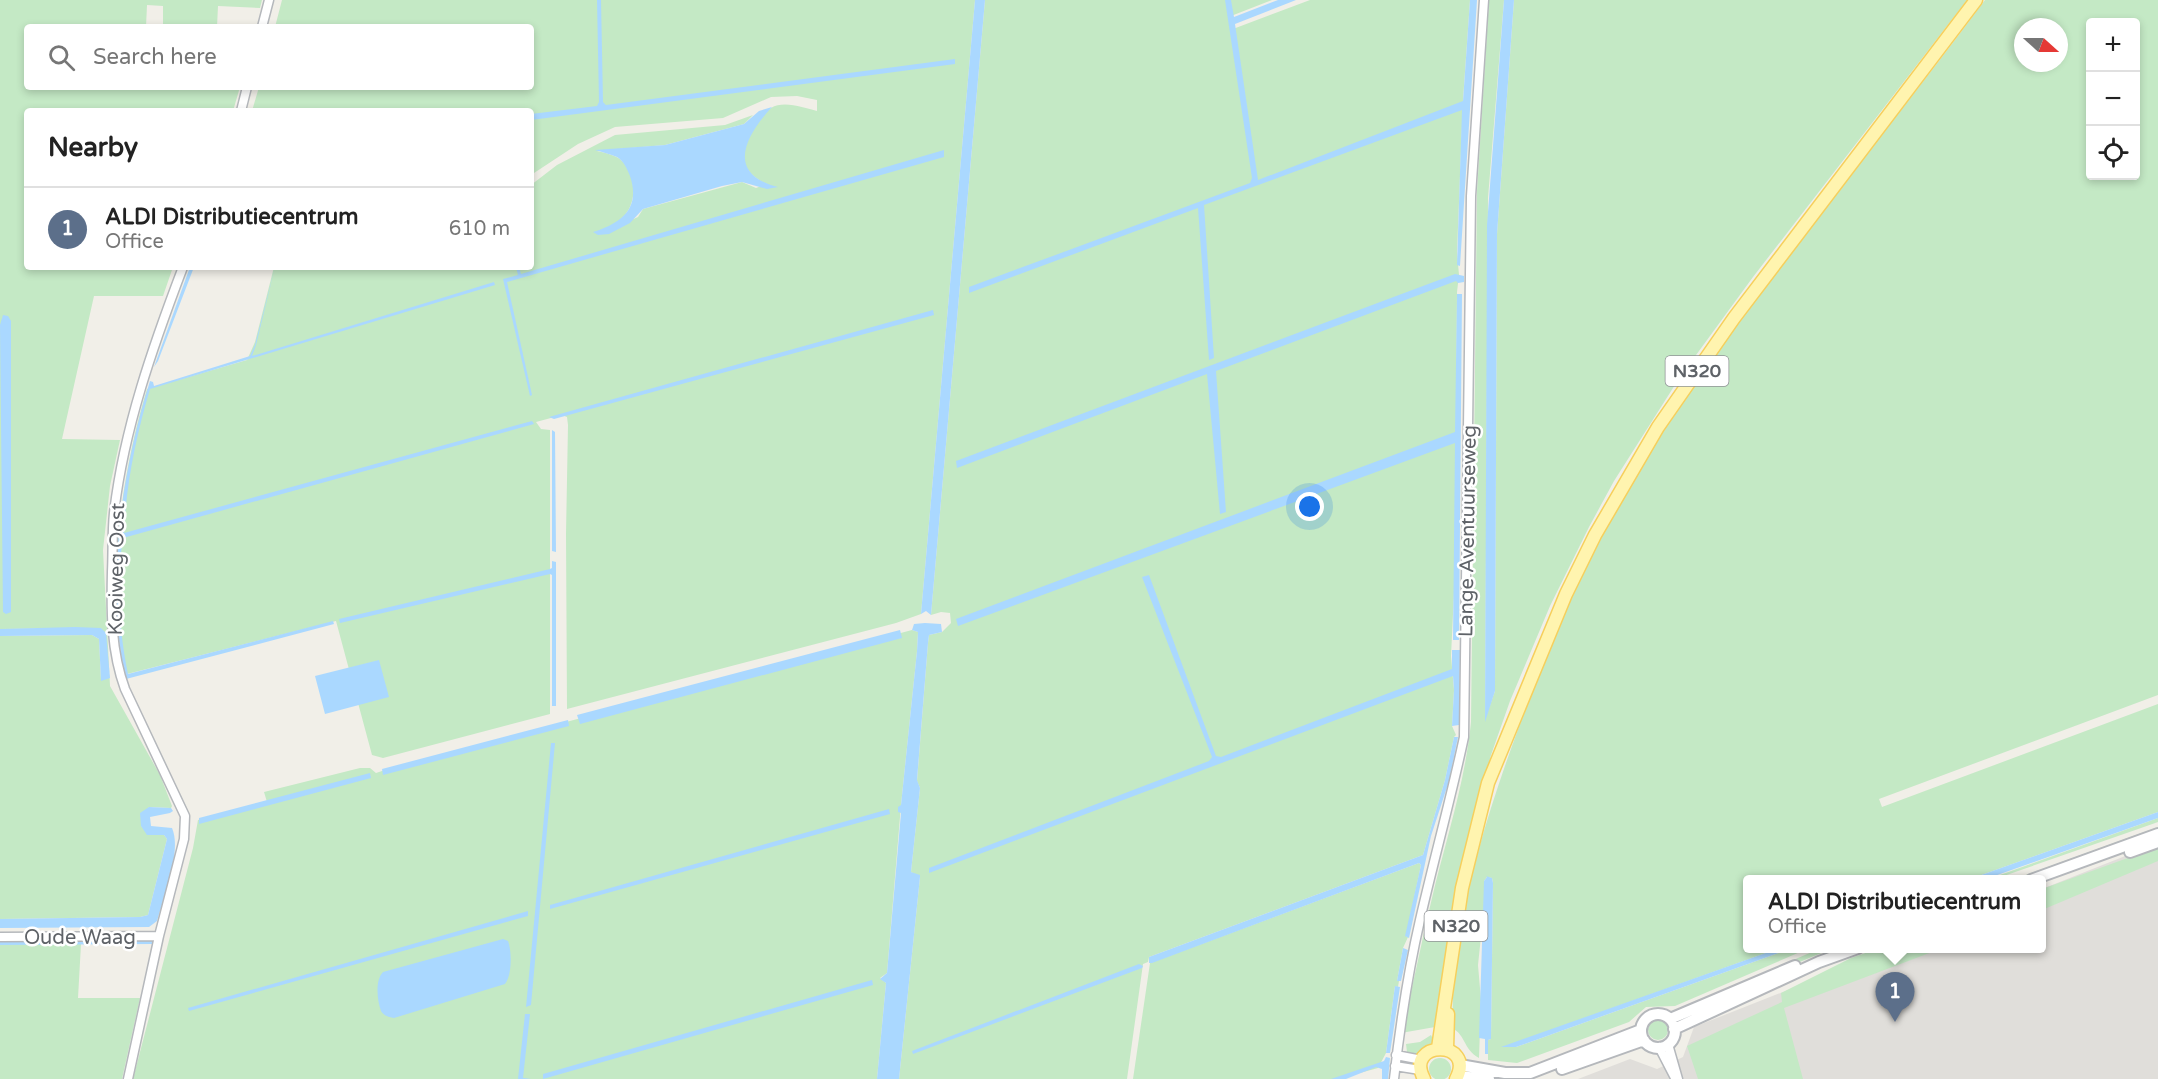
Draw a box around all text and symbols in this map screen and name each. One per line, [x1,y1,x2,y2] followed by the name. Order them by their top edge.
[2014,18,2068,72] north arrow
[2086,18,2140,180] map controls
[2086,18,2140,72] button: +
[24,24,534,90] search box
[45,41,78,74] icon: search
[93,44,217,70] text: Search here
[2086,72,2140,126] button: −
[2086,126,2140,180] button: locate
[48,132,138,163] text: Nearby
[105,204,358,230] text: ALDI Distributiecentrum
[61,217,74,241] text: 1
[449,217,510,241] text: 610 m
[105,230,164,254] text: Office
[1666,356,1728,386] road number: N320
[1454,425,1482,637] street label: Lange Aventuurseweg
[1295,492,1324,521] your location
[104,502,130,636] street label: Kooiweg Oost
[1743,875,2046,953] popup
[1768,889,2021,915] text: ALDI Distributiecentrum
[1424,911,1488,941] road number: N320
[1768,915,1827,939] text: Office
[24,926,136,950] street label: Oude Waag
[1876,972,1914,1022] pin: 1

